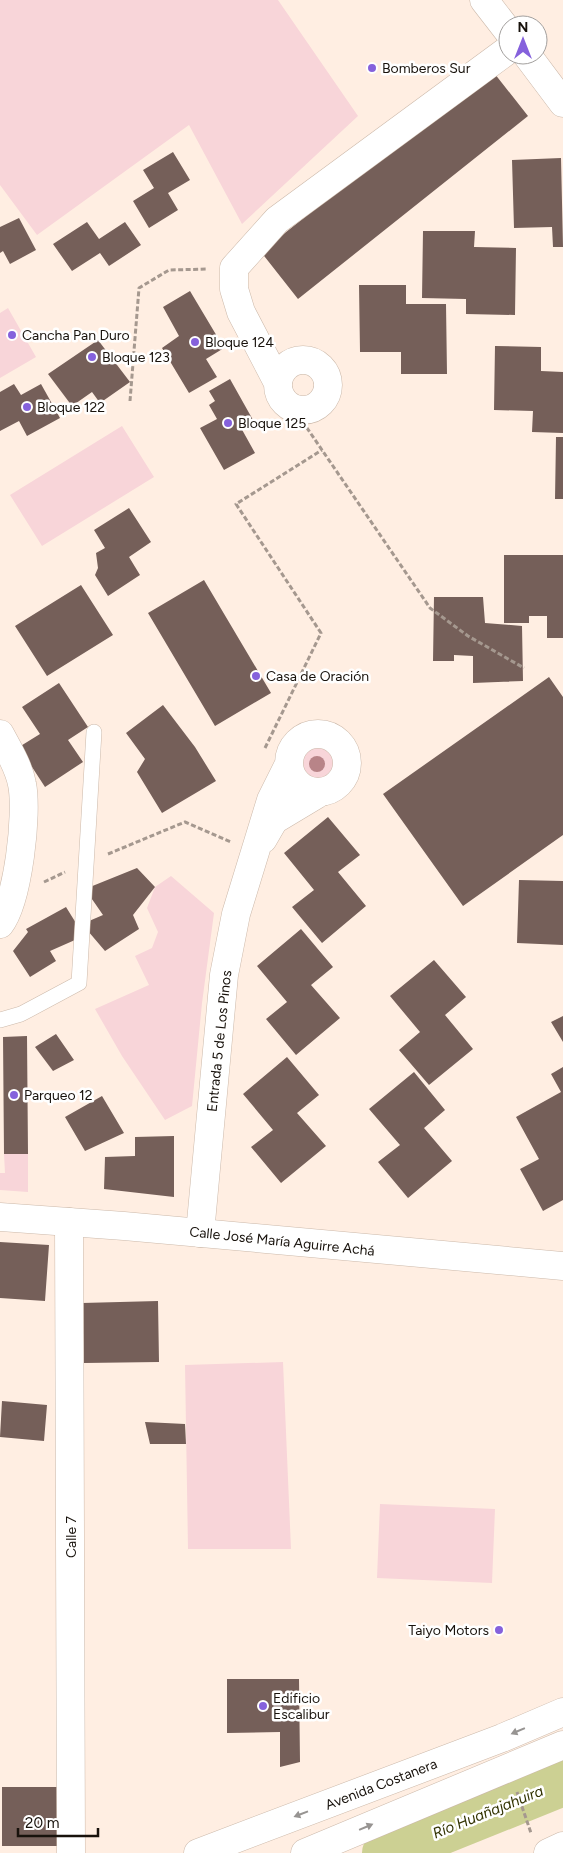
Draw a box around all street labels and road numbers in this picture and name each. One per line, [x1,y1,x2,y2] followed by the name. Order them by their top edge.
[204,970,235,1113] street label: Entrada 5 de Los Pinos
[188,1223,375,1260] street label: Calle José María Aguirre Achá
[63,1516,80,1558] street label: Calle 7
[323,1755,439,1814] street label: Avenida Costanera

